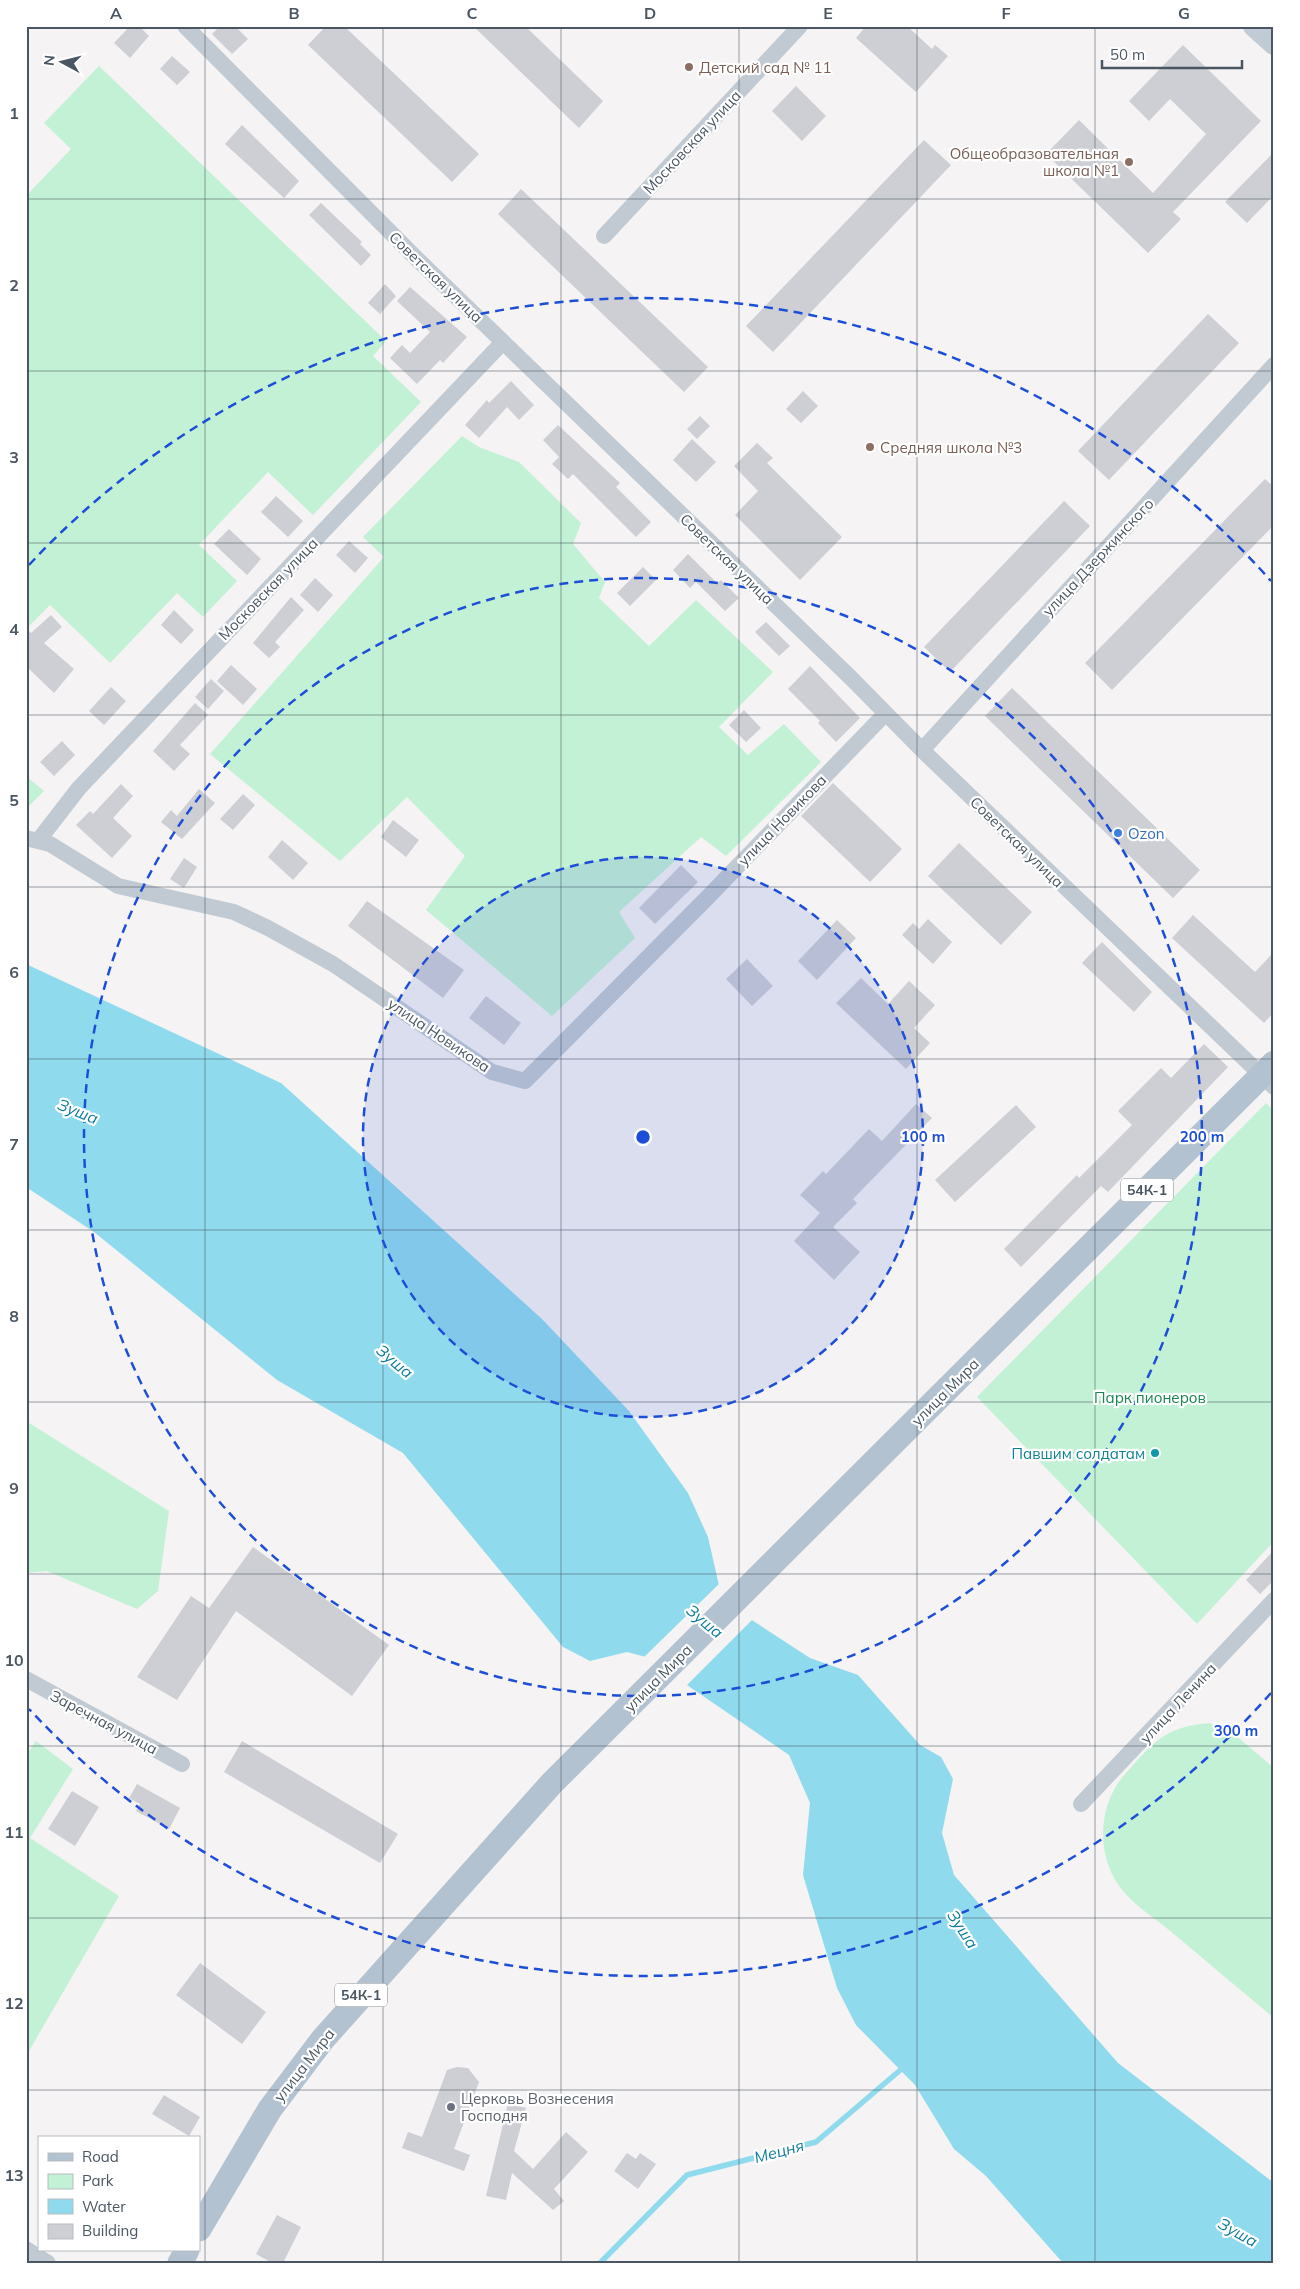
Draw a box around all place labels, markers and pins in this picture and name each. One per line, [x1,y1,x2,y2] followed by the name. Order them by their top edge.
[699,58,832,77] place label: Детский сад № 11
[683,61,695,73] marker: Детский сад № 11
[950,144,1119,180] place label: Общеобразовательная школа №1
[1123,156,1135,168] marker: Общеобразовательная школа №1
[880,438,1022,457] place label: Средняя школа №3
[864,441,876,453] marker: Средняя школа №3
[1128,824,1165,843] place label: Ozon
[1112,827,1124,839] marker: Ozon
[634,1128,652,1146] centre of rings
[1012,1444,1145,1463] place label: Павшим солдатам
[1149,1447,1161,1459] marker: Павшим солдатам
[461,2089,614,2125] place label: Церковь Вознесения Господня
[445,2101,457,2113] marker: Церковь Вознесения Господня

